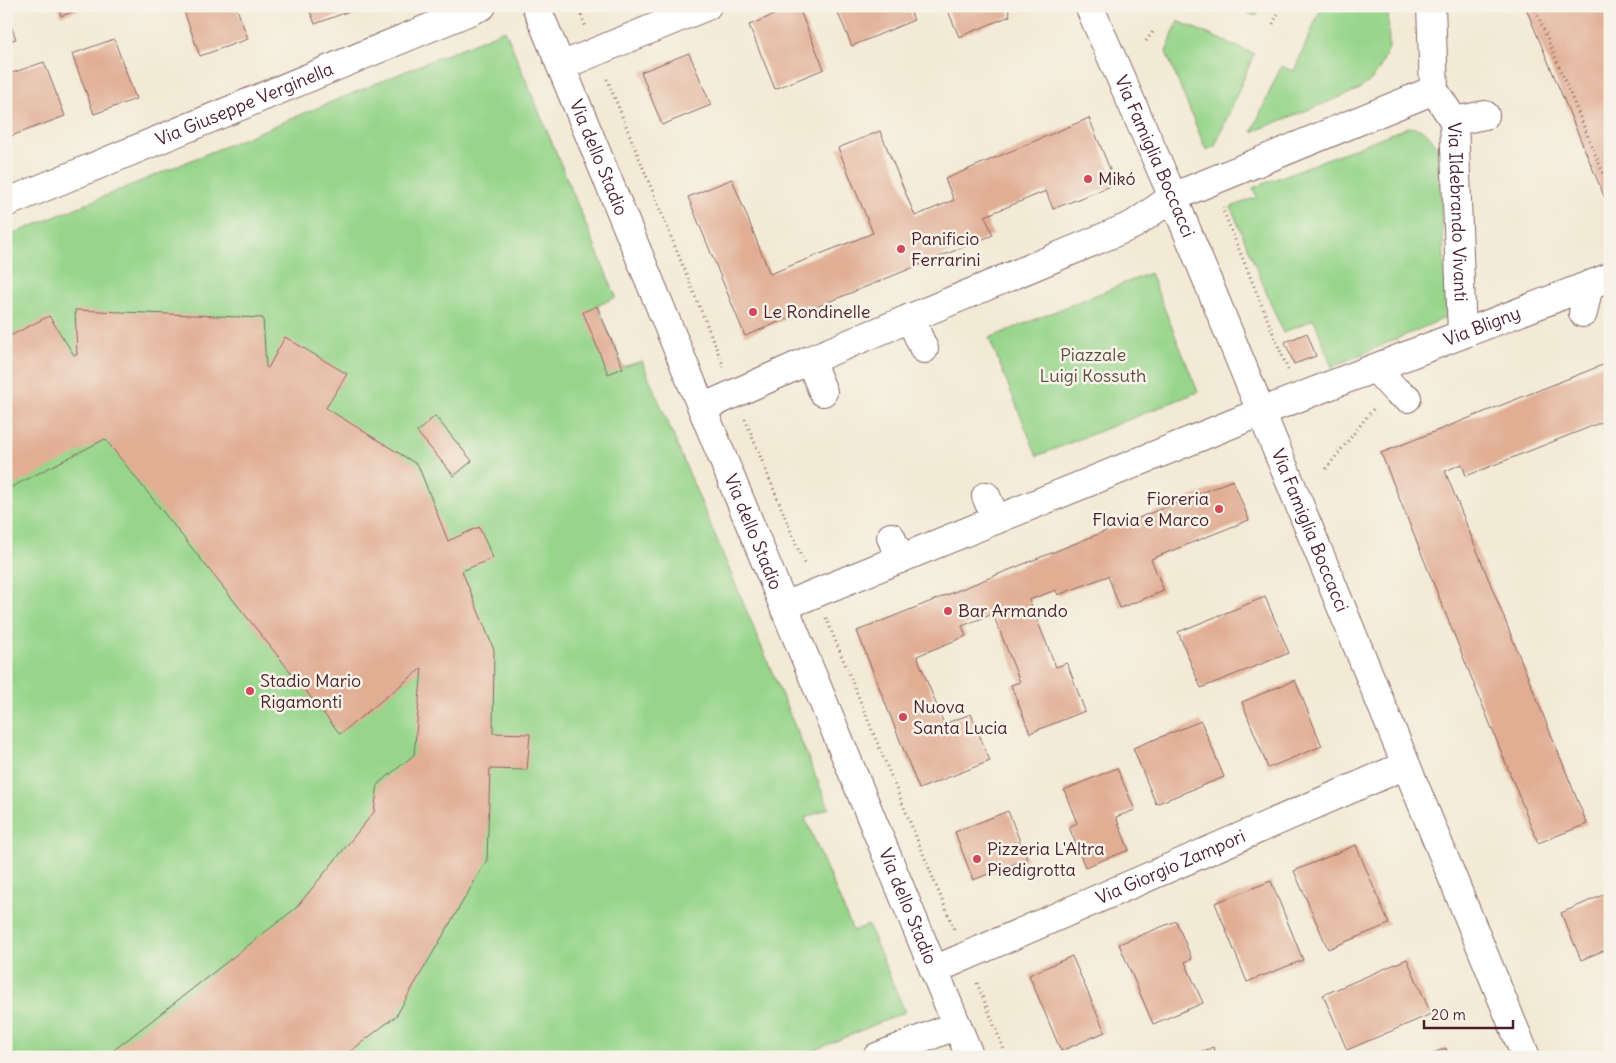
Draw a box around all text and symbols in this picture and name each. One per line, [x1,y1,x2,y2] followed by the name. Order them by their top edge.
[152,57,336,151] street label: Via Giuseppe Verginella
[1110,71,1200,241] street label: Via Famiglia Boccacci
[565,96,633,219] street label: Via dello Stadio
[1443,122,1473,302] street label: Via Ildebrando Vivanti
[1098,167,1136,190] place label: Mikó
[1082,173,1094,185] marker: Mikó
[911,227,981,271] place label: Panificio Ferrarini
[895,243,907,255] marker: Panificio Ferrarini
[763,300,871,323] place label: Le Rondinelle
[1440,301,1524,351] street label: Via Bligny
[747,306,759,318] marker: Le Rondinelle
[1040,343,1146,387] park label: Piazzale Luigi Kossuth
[1267,445,1354,615] street label: Via Famiglia Boccacci
[719,470,788,593] street label: Via dello Stadio
[1092,487,1209,531] place label: Fioreria Flavia e Marco
[1213,503,1225,515] marker: Fioreria Flavia e Marco
[958,599,1068,622] place label: Bar Armando
[942,605,954,617] marker: Bar Armando
[260,669,361,713] place label: Stadio Mario Rigamonti
[244,685,256,697] marker: Stadio Mario Rigamonti
[913,695,1008,739] place label: Nuova Santa Lucia
[897,711,909,723] marker: Nuova Santa Lucia
[1092,824,1249,909] street label: Via Giorgio Zampori
[987,837,1105,881] place label: Pizzeria L'Altra Piedigrotta
[874,845,942,967] street label: Via dello Stadio
[971,853,983,865] marker: Pizzeria L'Altra Piedigrotta
[1424,998,1512,1030] scale bar
[1431,1005,1466,1024] text: 20 m

